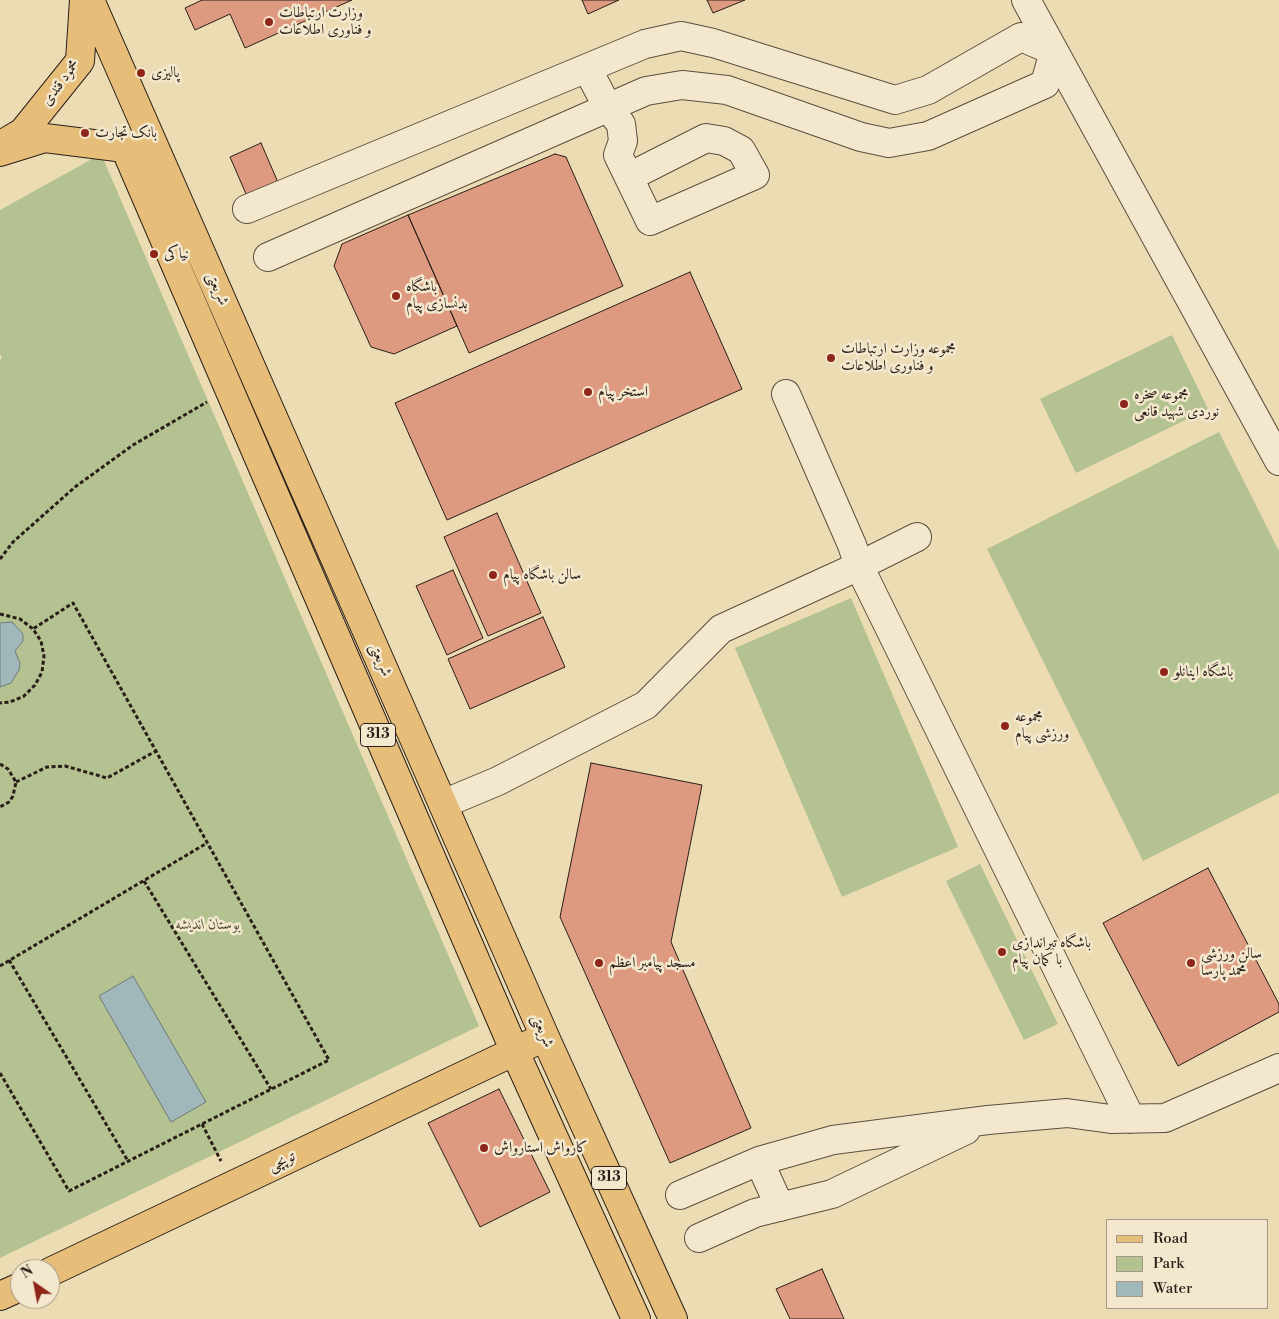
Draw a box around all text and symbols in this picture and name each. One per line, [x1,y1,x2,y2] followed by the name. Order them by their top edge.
[279,4,371,39] place label: وزارت ارتباطات و فناوری اطلاعات
[263,16,275,28] marker: وزارت ارتباطات و فناوری اطلاعات
[38,56,84,110] street label: محمود قندی
[151,64,180,82] place label: پالیزی
[135,67,147,79] marker: پالیزی
[95,124,157,142] place label: بانک تجارت
[79,127,91,139] marker: بانک تجارت
[164,245,189,263] place label: نیاکی
[148,248,160,260] marker: نیاکی
[202,270,232,308] street label: شریعتی
[406,278,468,313] place label: باشگاه بدنسازی پیام
[390,290,402,302] marker: باشگاه بدنسازی پیام
[841,340,956,375] place label: مجموعه وزارت ارتباطات و فناوری اطلاعات
[825,352,837,364] marker: مجموعه وزارت ارتباطات و فناوری اطلاعات
[598,383,648,401] place label: استخر پیام
[582,386,594,398] marker: استخر پیام
[1134,386,1219,421] place label: مجموعه صخره نوردی شهید قانعی
[1118,398,1130,410] marker: مجموعه صخره نوردی شهید قانعی
[503,566,581,584] place label: سالن باشگاه پیام
[487,569,499,581] marker: سالن باشگاه پیام
[365,641,395,679] street label: شریعتی
[1174,663,1233,681] place label: باشگاه اینانلو
[1158,666,1170,678] marker: باشگاه اینانلو
[1015,708,1069,743] place label: مجموعه ورزشی پیام
[999,720,1011,732] marker: مجموعه ورزشی پیام
[360,724,396,746] road number: 313
[176,916,240,934] park label: بوستان اندیشه
[1012,934,1091,969] place label: باشگاه تیراندازی با کمان پیام
[1201,945,1262,980] place label: سالن ورزشی محمد پارسا
[996,946,1008,958] marker: باشگاه تیراندازی با کمان پیام
[609,954,696,972] place label: مسجد پیامبر اعظم
[593,957,605,969] marker: مسجد پیامبر اعظم
[1185,957,1197,969] marker: سالن ورزشی محمد پارسا
[527,1012,557,1050] street label: شریعتی
[494,1139,588,1157] place label: کارواش استارواش
[478,1142,490,1154] marker: کارواش استارواش
[266,1148,298,1176] street label: توپچی
[592,1166,626,1190] road number: 313
[1106,1219,1269,1309] legend
[1153,1229,1188,1248] text: Road
[1153,1254,1184,1273] text: Park
[10,1259,60,1309] north arrow
[18,1262,37,1283] text: N
[1153,1279,1192,1298] text: Water

